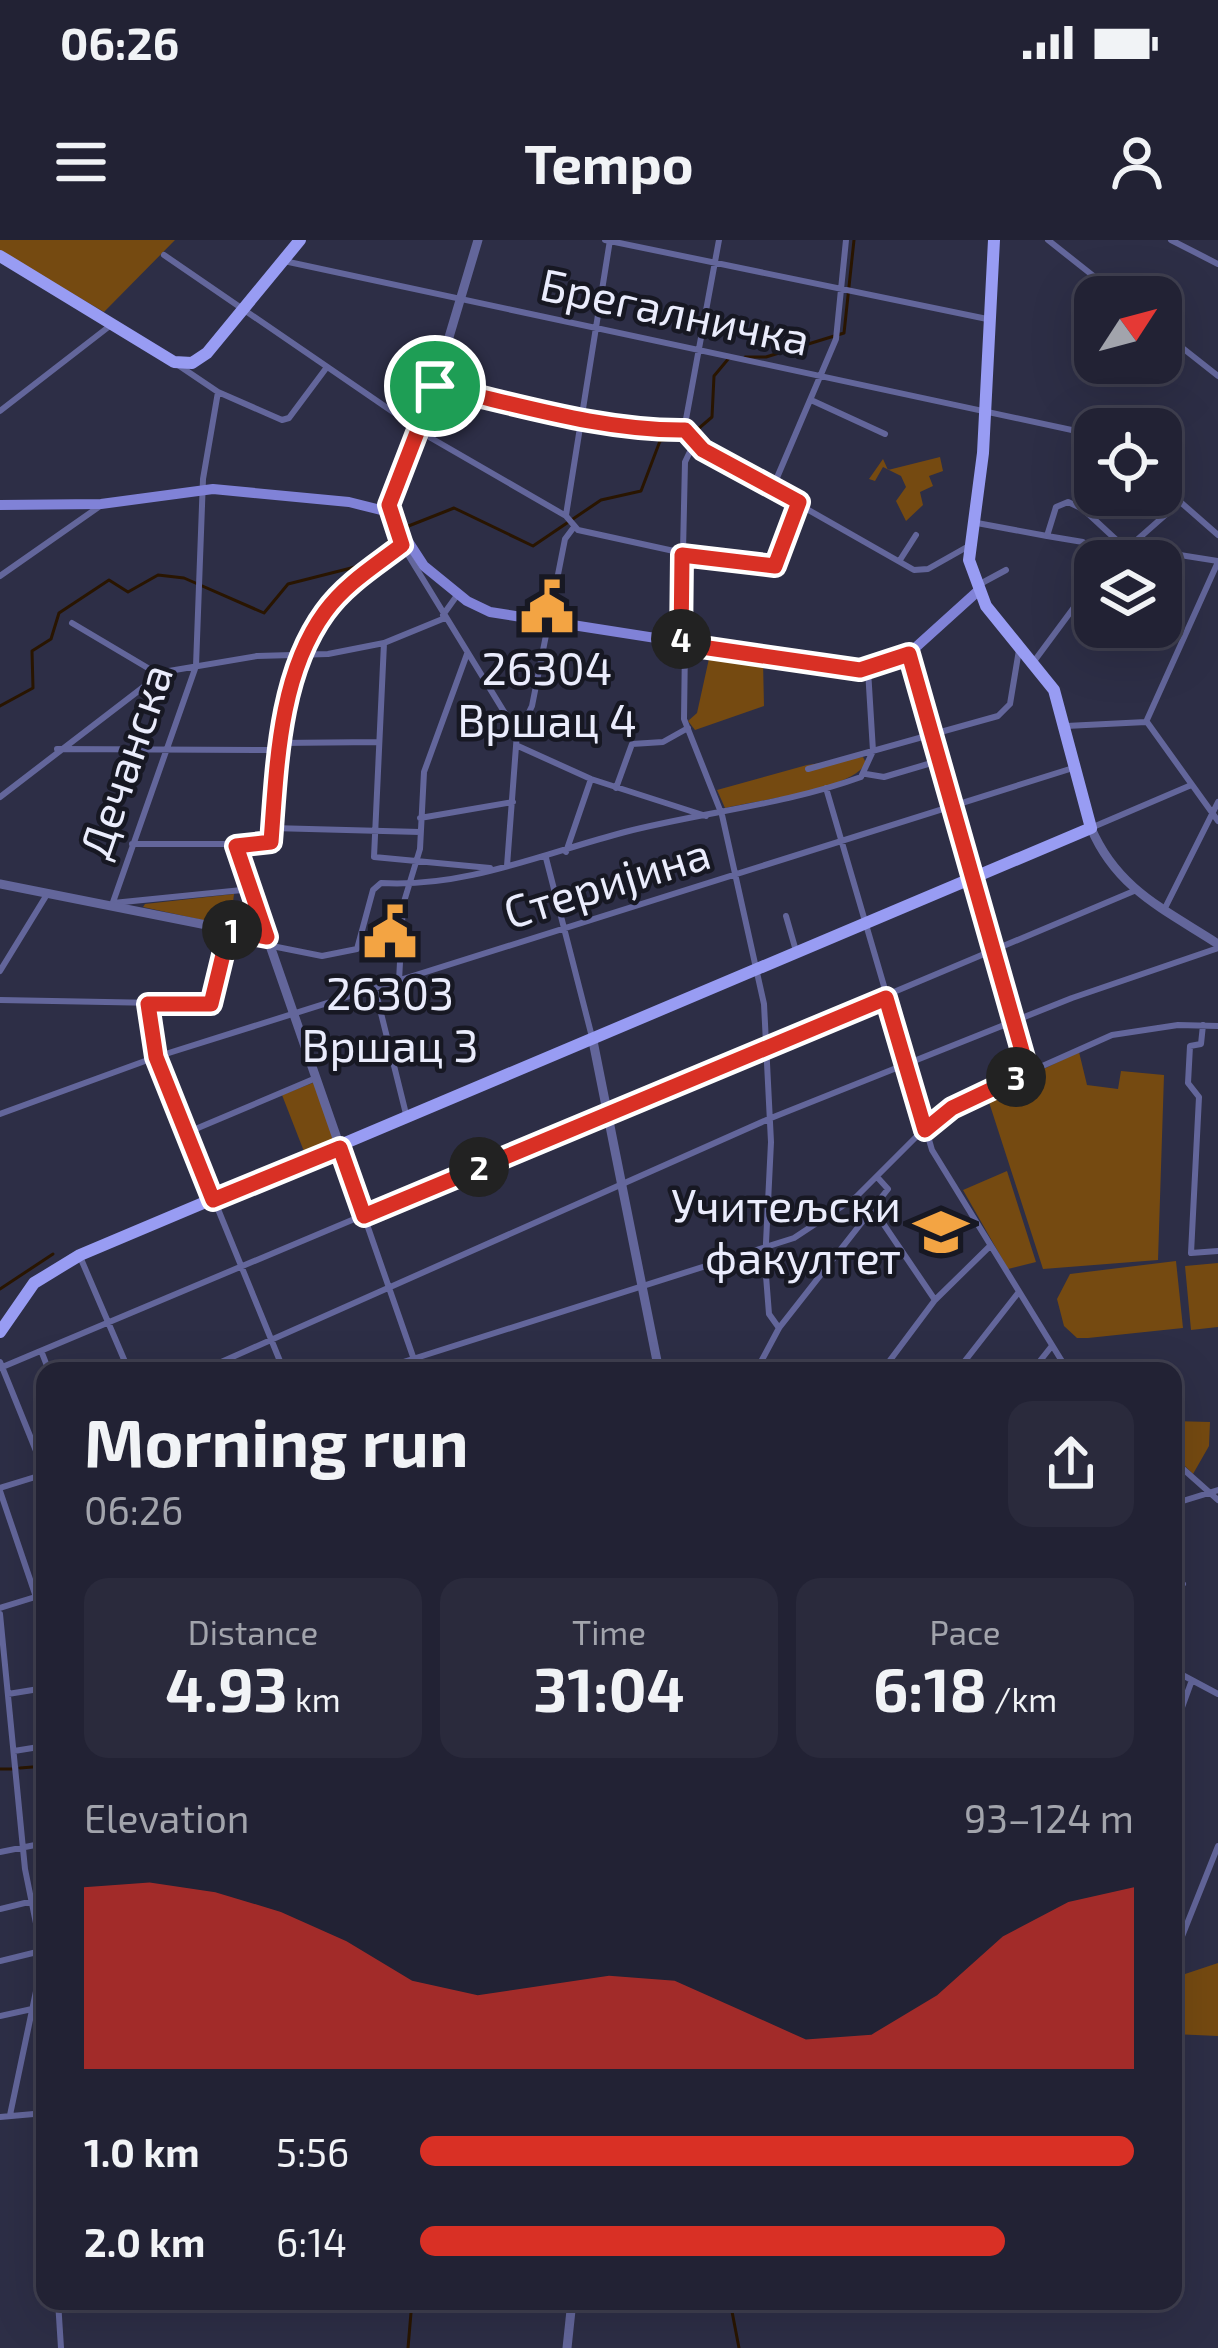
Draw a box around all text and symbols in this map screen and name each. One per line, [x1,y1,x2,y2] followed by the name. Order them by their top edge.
[60,15,179,69] text: 06:26
[48,129,114,195] icon: menu
[1104,129,1170,195] icon: person
[524,130,694,195] text: Tempo
[536,255,815,365] street label: Брегалничка
[1074,276,1182,384] north arrow
[1074,276,1182,648] map controls
[384,335,486,437] pin
[402,353,468,419] icon: arrive
[1074,408,1182,516] button: locate
[1074,540,1182,648] button: layers
[518,578,576,636] public building icon: 26304 Вршац 4
[651,609,711,669] pin: 4
[670,619,692,659] text: 4
[457,640,637,746] place label: 26304 Вршац 4
[66,656,182,864] street label: Дечанска
[497,824,716,939] street label: Стеријина
[202,900,262,960] pin: 1
[361,903,419,961] public building icon: 26303 Вршац 3
[225,910,239,950] text: 1
[301,965,479,1071] place label: 26303 Вршац 3
[986,1047,1046,1107] pin: 3
[1007,1057,1025,1097] text: 3
[449,1137,509,1197] pin: 2
[469,1147,489,1187] text: 2
[671,1177,901,1284] place label: Учитељски факултет
[912,1203,970,1261] school or university icon: Учитељски факултет
[84,1401,469,1480] text: Morning run
[1008,1401,1134,1527] button: share
[84,1486,183,1533] text: 06:26
[188,1612,318,1652] text: Distance
[572,1612,646,1652] text: Time
[929,1612,1001,1652] text: Pace
[165,1652,288,1724] text: 4.93
[533,1652,685,1724] text: 31:04
[873,1652,987,1724] text: 6:18
[288,1679,341,1719] text: km
[987,1679,1057,1719] text: /km
[84,1794,249,1841] text: Elevation
[964,1794,1134,1841] text: 93–124 m
[84,2128,200,2175] text: 1.0 km
[276,2128,349,2175] text: 5:56
[84,2218,205,2265] text: 2.0 km
[276,2218,347,2265] text: 6:14

